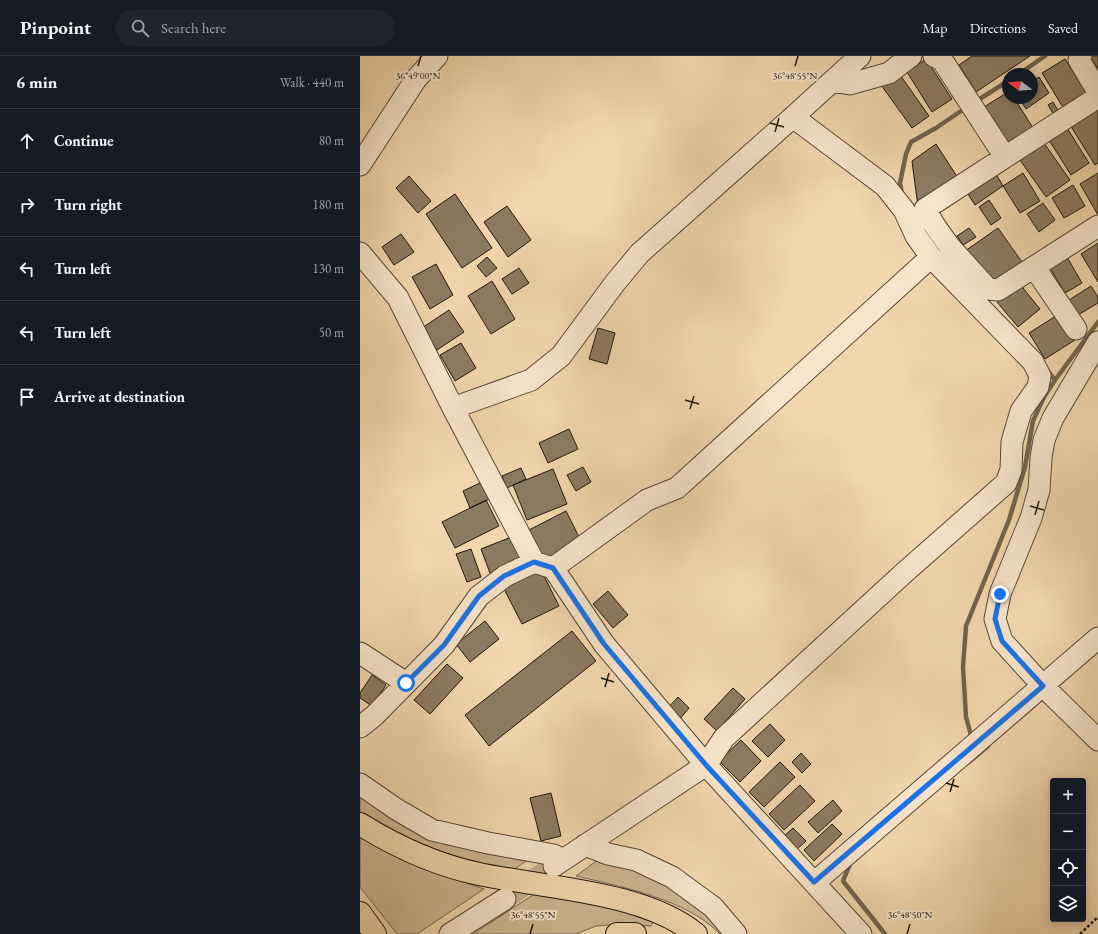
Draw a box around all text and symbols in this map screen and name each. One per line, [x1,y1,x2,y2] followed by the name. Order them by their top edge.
[115,10,395,46] search box
[20,15,91,40] text: Pinpoint
[129,17,151,39] icon: search
[161,18,226,37] text: Search here
[922,19,948,37] text: Map
[970,19,1026,37] text: Directions
[1048,19,1078,37] text: Saved
[1002,68,1038,104] north arrow
[396,69,441,82] text: 36°49'00"N
[773,69,818,82] text: 36°48'55"N
[16,71,57,93] text: 6 min
[280,74,344,91] text: Walk · 440 m
[16,130,38,152] icon: ahead
[54,131,114,150] text: Continue
[319,132,344,149] text: 80 m
[16,194,38,216] icon: right
[54,195,122,214] text: Turn right
[313,196,344,213] text: 180 m
[16,258,38,280] icon: left
[54,259,111,278] text: Turn left
[313,260,344,277] text: 130 m
[16,322,38,344] icon: left
[54,323,111,342] text: Turn left
[319,324,344,341] text: 50 m
[16,386,38,408] icon: arrive
[54,387,185,406] text: Arrive at destination
[991,585,1009,603] route end
[397,674,415,692] route start
[1050,778,1086,922] map controls
[1050,778,1086,814] button: +
[1050,814,1086,850] button: −
[1050,850,1086,886] button: locate
[1050,886,1086,922] button: layers
[511,908,556,921] text: 36°48'55"N
[888,908,933,921] text: 36°48'50"N

